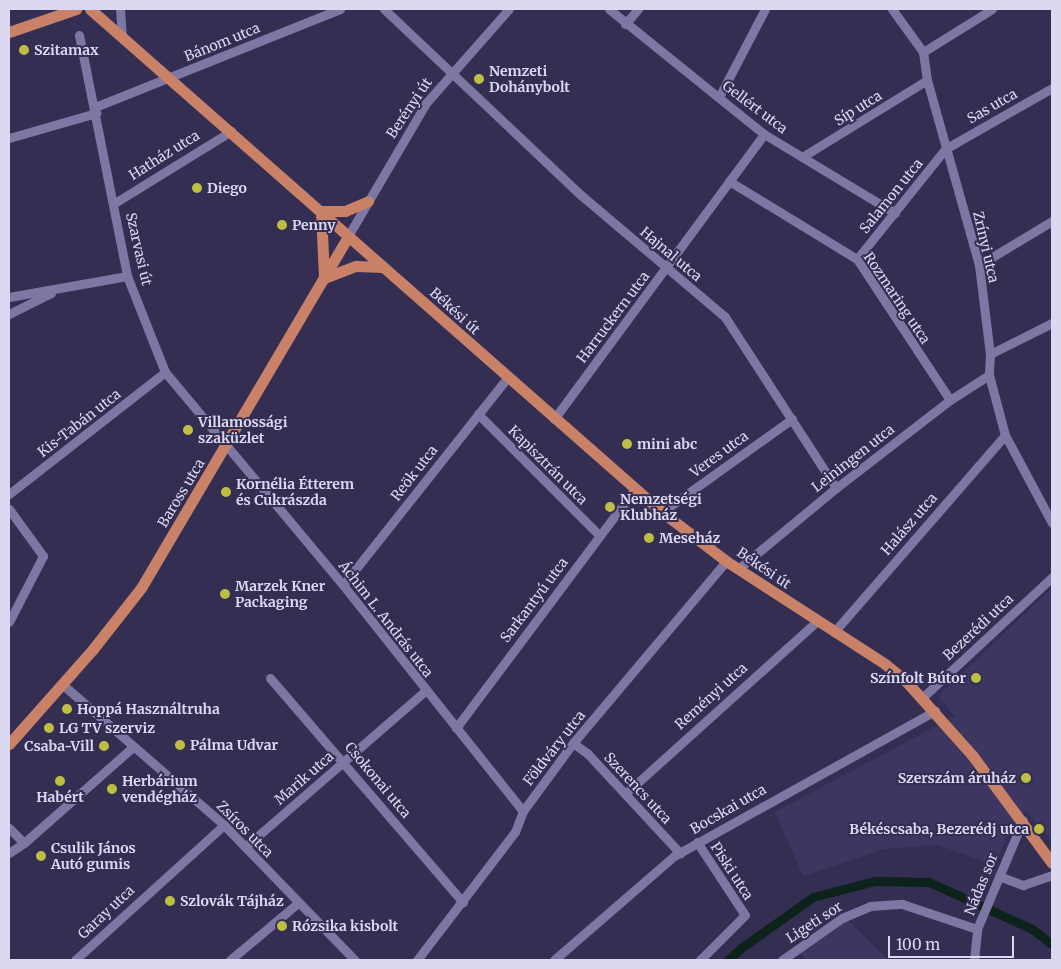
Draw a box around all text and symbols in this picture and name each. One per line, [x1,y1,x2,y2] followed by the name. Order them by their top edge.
[182,19,262,65] street label: Bánom utca
[34,42,99,58] place label: Szitamax
[18,44,30,56] marker: Szitamax
[489,63,570,95] place label: Nemzeti Dohánybolt
[473,73,485,85] marker: Nemzeti Dohánybolt
[383,75,435,141] street label: Berényi út
[719,77,791,137] street label: Gellért utca
[964,85,1020,127] street label: Sas utca
[831,87,885,129] street label: Síp utca
[126,127,202,183] street label: Hatház utca
[856,155,926,237] street label: Salamon utca
[207,180,247,196] place label: Diego
[191,182,203,194] marker: Diego
[970,210,1002,284] street label: Zrínyi utca
[122,211,156,287] street label: Szarvasi út
[292,217,336,233] place label: Penny
[276,219,288,231] marker: Penny
[637,223,705,285] street label: Hajnal utca
[860,249,934,347] street label: Rozmaring utca
[573,268,653,366] street label: Harruckern utca
[426,284,484,338] street label: Békési út
[34,385,124,461] street label: Kis-Tabán utca
[198,414,287,447] place label: Villamossági szaküzlet
[808,421,898,495] street label: Leiningen utca
[505,422,591,508] street label: Kapisztrán utca
[182,424,194,436] marker: Villamossági szaküzlet
[687,427,751,481] street label: Veres utca
[637,436,697,452] place label: mini abc
[621,438,633,450] marker: mini abc
[387,442,441,504] street label: Reök utca
[154,456,208,530] street label: Baross utca
[236,476,354,508] place label: Kornélia Étterem és Cukrászda
[220,486,232,498] marker: Kornélia Étterem és Cukrászda
[877,490,941,558] street label: Halász utca
[620,491,702,524] place label: Nemzetségi Klubház
[604,501,616,513] marker: Nemzetségi Klubház
[659,530,720,546] place label: Meseház
[643,532,655,544] marker: Meseház
[734,544,794,592] street label: Békési út
[497,554,571,646] street label: Sarkantyú utca
[335,557,437,681] street label: Áchim L. András utca
[235,578,325,610] place label: Marzek Kner Packaging
[219,588,231,600] marker: Marzek Kner Packaging
[939,590,1017,664] street label: Bezerédi utca
[671,659,751,733] street label: Reményi utca
[870,670,966,686] place label: Színfolt Bútor
[970,672,982,684] marker: Színfolt Bútor
[77,701,220,717] place label: Hoppá Használtruha
[61,703,73,715] marker: Hoppá Használtruha
[519,707,589,789] street label: Földváry utca
[59,720,155,736] place label: LG TV szerviz
[43,722,55,734] marker: LG TV szerviz
[190,737,278,753] place label: Pálma Udvar
[24,738,94,754] place label: Csaba-Vill
[174,739,186,751] marker: Pálma Udvar
[341,739,415,821] street label: Csokonai utca
[98,740,110,752] marker: Csaba-Vill
[271,748,337,808] street label: Marik utca
[601,749,675,827] street label: Szerencs utca
[898,770,1016,786] place label: Szerszám áruház
[1020,772,1032,784] marker: Szerszám áruház
[122,773,198,806] place label: Herbárium vendégház
[54,775,66,787] marker: Habért
[687,781,769,837] street label: Bocskai utca
[106,783,118,795] marker: Herbárium vendégház
[36,789,84,805] place label: Habért
[213,797,277,861] street label: Zsíros utca
[849,821,1029,837] place label: Békéscsaba, Bezerédj utca
[1033,823,1045,835] marker: Békéscsaba, Bezerédj utca
[707,839,757,903] street label: Piski utca
[51,840,136,872] place label: Csulik János Autó gumis
[35,850,47,862] marker: Csulik János Autó gumis
[961,850,1001,918] street label: Nádas sor
[74,882,138,942] street label: Garay utca
[180,893,284,909] place label: Szlovák Tájház
[164,895,176,907] marker: Szlovák Tájház
[783,898,845,946] street label: Ligeti sor
[292,918,398,934] place label: Rózsika kisbolt
[276,920,288,932] marker: Rózsika kisbolt
[891,926,1017,958] scale bar
[896,935,940,954] text: 100 m

